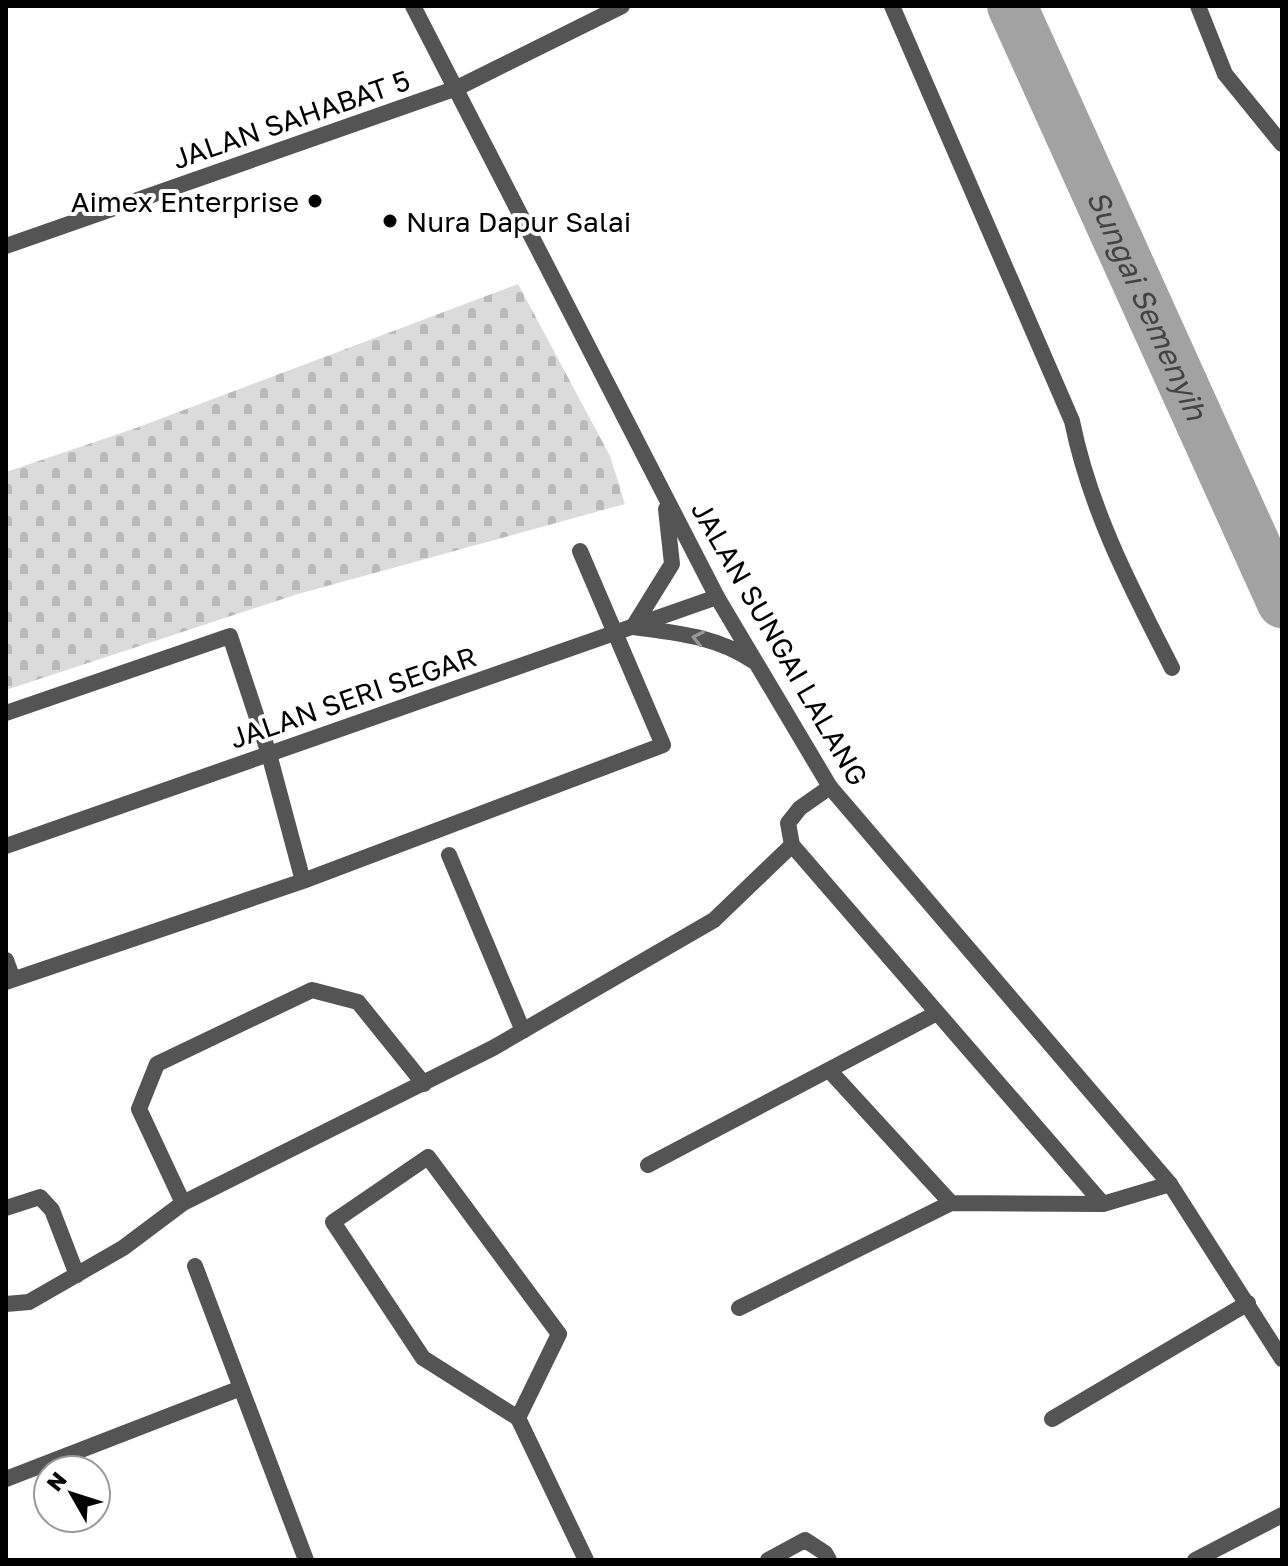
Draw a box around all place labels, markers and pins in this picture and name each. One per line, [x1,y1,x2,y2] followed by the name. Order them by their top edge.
[71,185,299,218] place label: Aimex Enterprise
[306,192,324,210] marker: Aimex Enterprise
[406,205,631,238] place label: Nura Dapur Salai
[381,212,399,230] marker: Nura Dapur Salai

